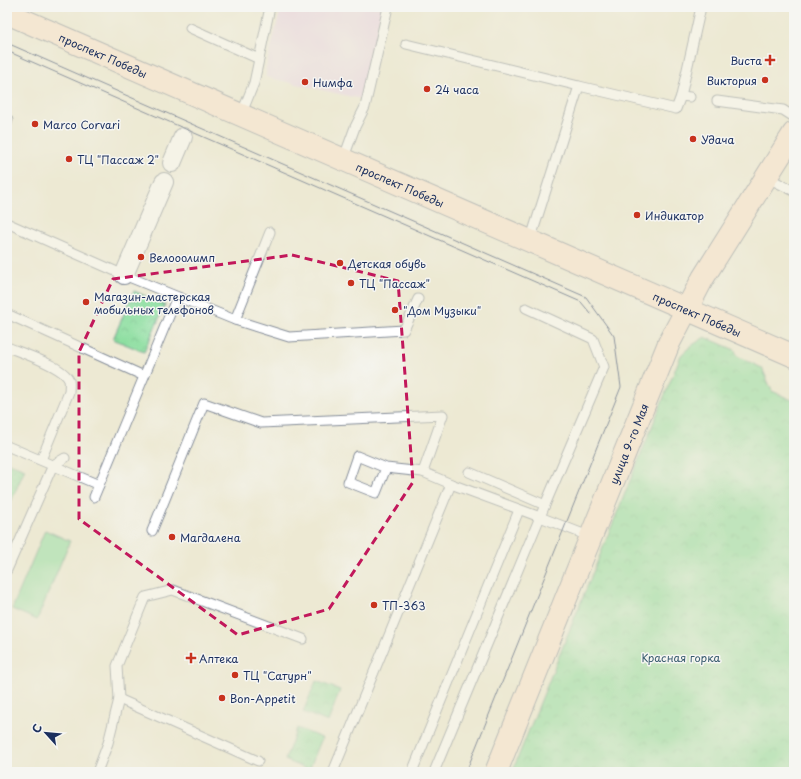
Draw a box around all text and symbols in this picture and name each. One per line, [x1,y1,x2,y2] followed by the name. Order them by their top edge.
[56,28,150,82] street label: проспект Победы
[730,52,762,69] place label: Виста
[765,55,775,65] marker: Виста
[707,72,757,89] place label: Виктория
[313,74,353,91] place label: Нимфа
[760,75,770,85] marker: Виктория
[300,77,310,87] marker: Нимфа
[435,81,479,98] place label: 24 часа
[422,84,432,94] marker: 24 часа
[43,116,120,133] place label: Marco Corvari
[30,119,40,129] marker: Marco Corvari
[701,131,735,148] place label: Удача
[688,134,698,144] marker: Удача
[77,151,159,168] place label: ТЦ "Пассаж 2"
[64,154,74,164] marker: ТЦ "Пассаж 2"
[353,158,447,211] street label: проспект Победы
[645,207,704,224] place label: Индикатор
[632,210,642,220] marker: Индикатор
[149,249,215,266] place label: Велооолимп
[136,252,146,262] marker: Велооолимп
[347,255,426,272] place label: Детская обувь
[335,258,345,268] marker: Детская обувь
[359,275,430,292] place label: ТЦ "Пассаж"
[346,278,356,288] marker: ТЦ "Пассаж"
[650,287,744,341] street label: проспект Победы
[94,288,214,318] place label: Магазин-мастерская мобильных телефонов
[81,297,91,307] marker: Магазин-мастерская мобильных телефонов
[403,302,481,319] place label: "Дом Музыки"
[390,305,400,315] marker: "Дом Музыки"
[604,401,652,487] street label: улица 9-го Мая
[180,529,241,546] place label: Магдалена
[167,532,177,542] marker: Магдалена
[382,597,425,614] place label: ТП-363
[369,600,379,610] marker: ТП-363
[642,649,721,666] park label: Красная горка
[199,650,239,667] place label: Аптека
[186,653,196,663] marker: Аптека
[243,667,312,684] place label: ТЦ "Сатурн"
[230,670,240,680] marker: ТЦ "Сатурн"
[230,690,296,707] place label: Bon-Appetit
[217,693,227,703] marker: Bon-Appetit
[26,713,66,753] north arrow
[27,721,46,736] text: С

